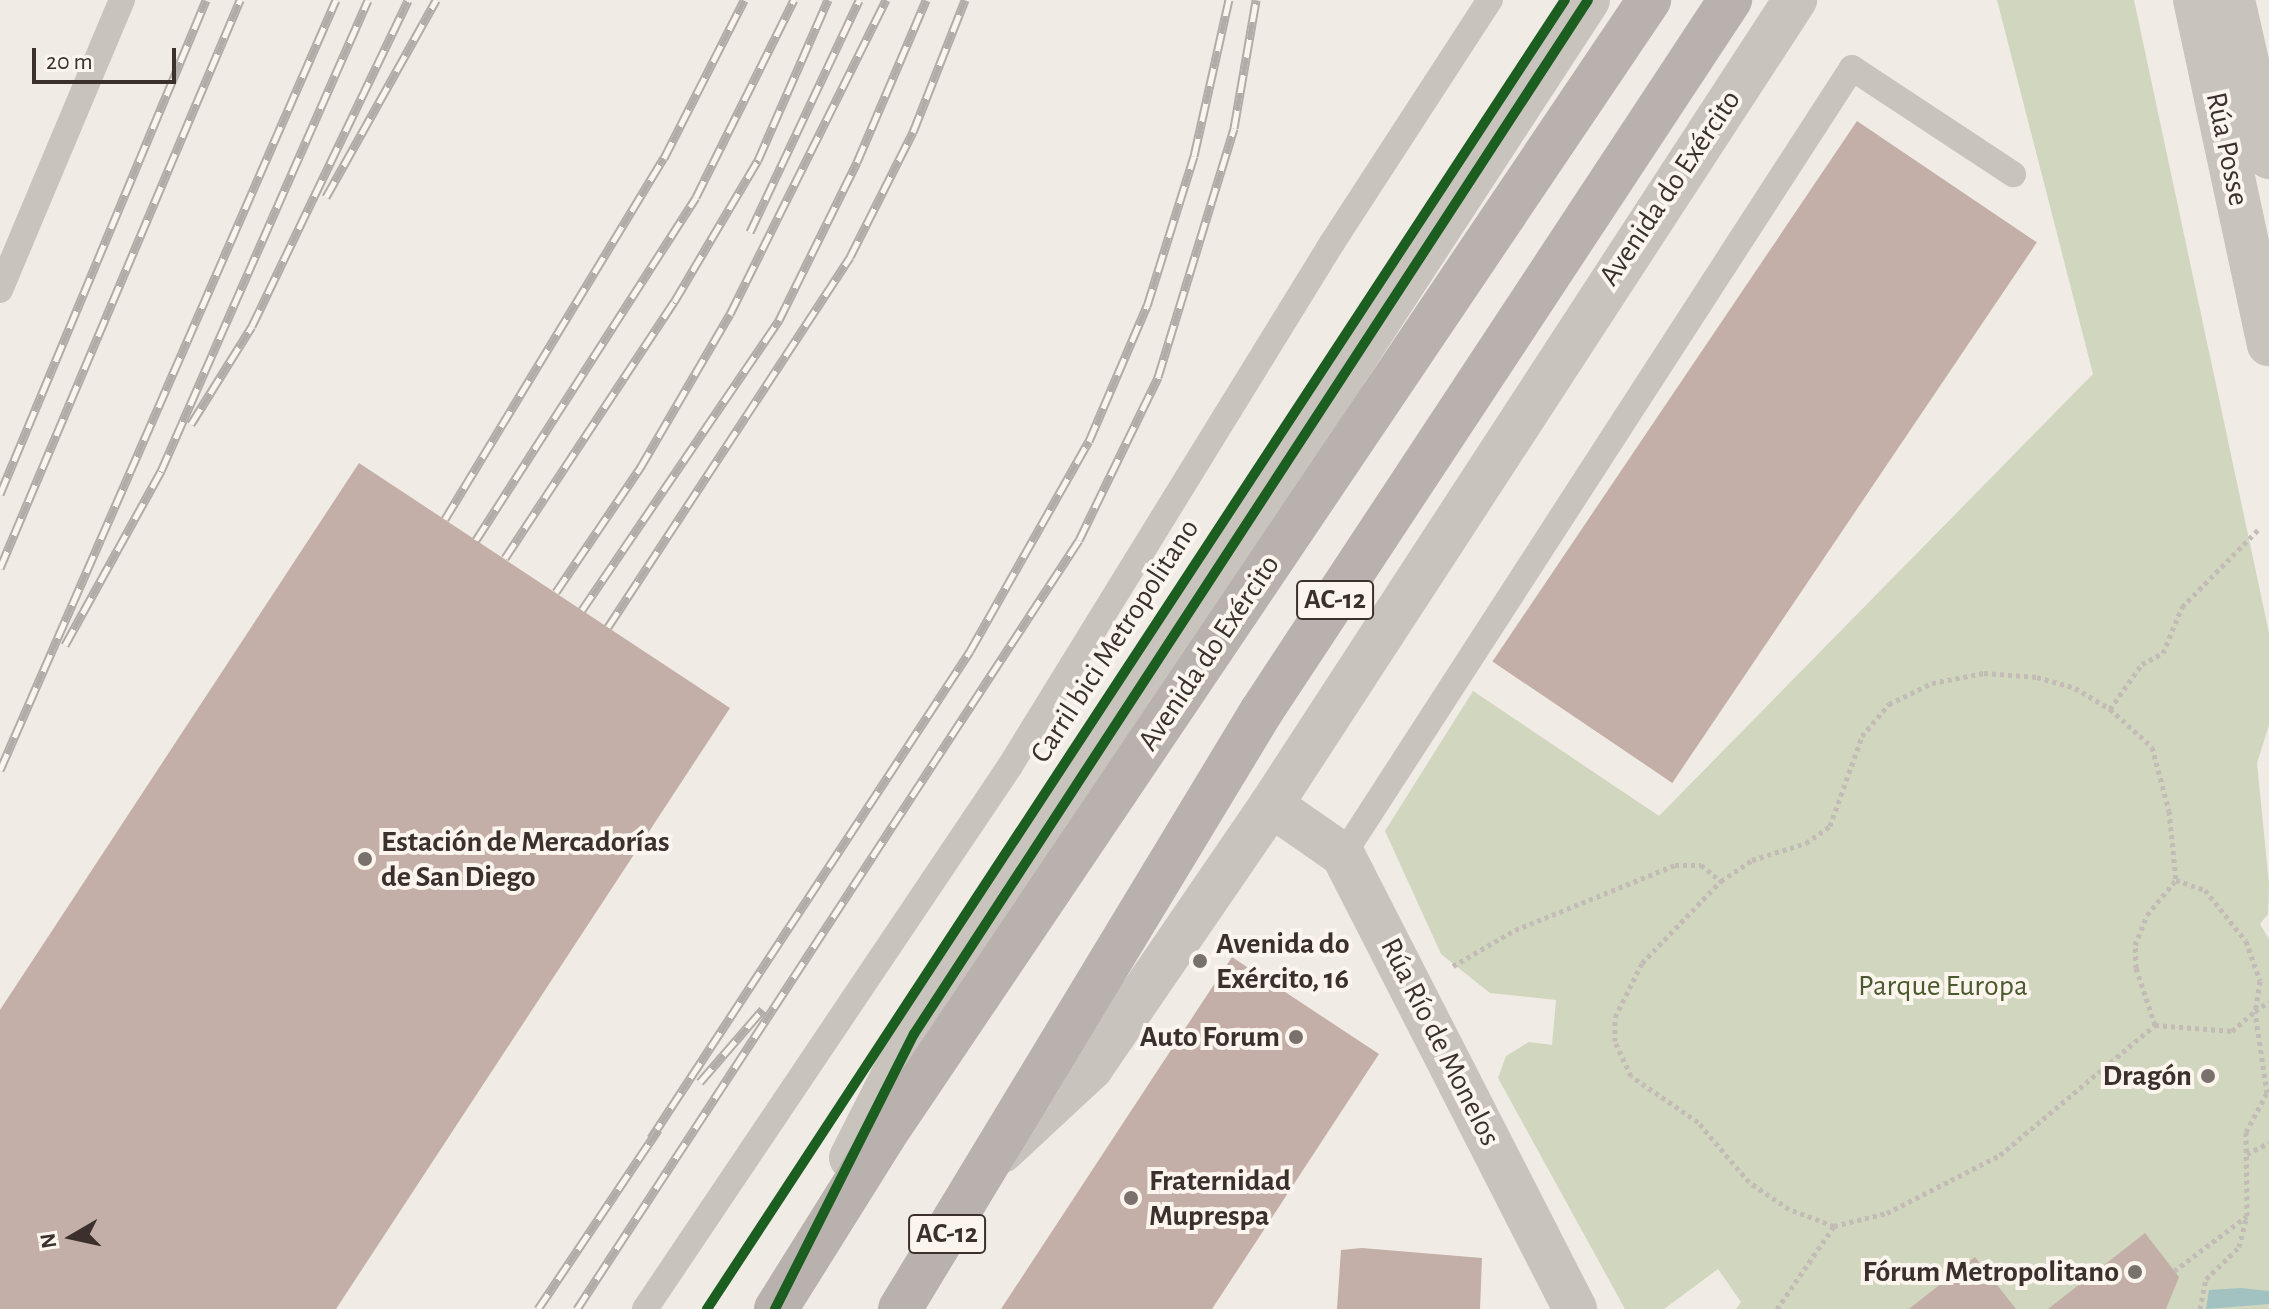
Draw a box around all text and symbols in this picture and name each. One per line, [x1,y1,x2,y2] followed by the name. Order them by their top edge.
[36,32,180,82] scale bar
[46,50,93,74] text: 20 m
[1591,83,1749,293] street label: Avenida do Exército
[2197,89,2257,209] street label: Rúa Posse
[1023,512,1207,770] street label: Carril bici Metropolitano
[1130,548,1288,758] street label: Avenida do Exército
[1295,576,1375,624] road number: AC-12
[381,824,670,894] place label: Estación de Mercadorías de San Diego
[356,850,374,868] marker: Estación de Mercadorías de San Diego
[1216,926,1349,996] place label: Avenida do Exército, 16
[1372,932,1508,1152] street label: Rúa Río de Monelos
[1191,952,1209,970] marker: Avenida do Exército, 16
[1858,968,2028,1004] park label: Parque Europa
[1140,1019,1280,1055] place label: Auto Forum
[1287,1028,1305,1046] marker: Auto Forum
[2103,1058,2192,1094] place label: Dragón
[2199,1067,2217,1085] marker: Dragón
[1149,1163,1291,1234] place label: Fraternidad Muprespa
[1120,1187,1142,1209] marker: Fraternidad Muprespa
[32,1197,112,1277] north arrow
[907,1210,987,1258] road number: AC-12
[36,1231,60,1250] text: N
[1863,1254,2119,1290] place label: Fórum Metropolitano
[2126,1263,2144,1281] marker: Fórum Metropolitano

